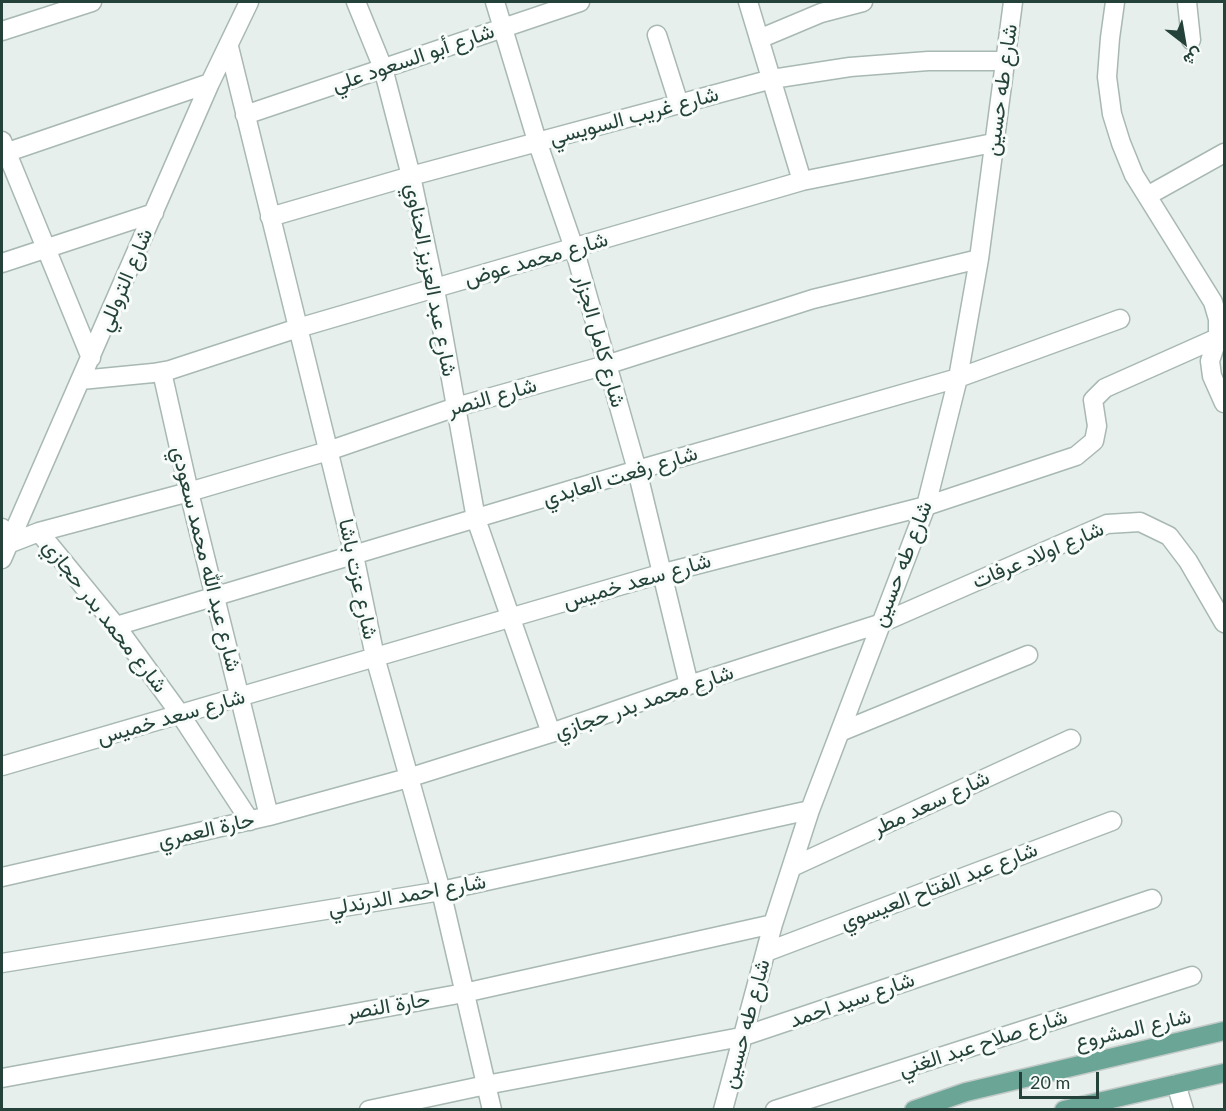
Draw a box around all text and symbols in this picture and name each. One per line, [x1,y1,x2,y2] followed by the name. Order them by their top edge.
[1154,12,1214,72] north arrow
[328,18,498,98] street label: شارع أبو السعود علي
[979,22,1023,158] street label: شارع طه حسين
[1180,45,1207,71] text: ش
[547,81,721,151] street label: شارع غريب السويسي
[400,181,462,379] street label: شارع عبد العزيز الحناوي
[92,225,158,335] street label: شارع التروللي
[461,226,611,292] street label: شارع محمد عوض
[569,272,631,410] street label: شارع كامل الجزار
[444,372,540,422] street label: شارع النصر
[540,440,700,512] street label: شارع رفعت العابدي
[166,444,246,674] street label: شارع عبد الله محمد سعودي
[866,497,938,631] street label: شارع طه حسين
[333,516,383,642] street label: شارع عزت باشا
[969,516,1107,594] street label: شارع اولاد عرفات
[37,534,173,698] street label: شارع محمد بدر حجازي
[560,548,714,614] street label: شارع سعد خميس
[551,660,737,744] street label: شارع محمد بدر حجازي
[94,684,248,750] street label: شارع سعد خميس
[868,765,994,841] street label: شارع سعد مطر
[155,807,257,853] street label: حارة العمري
[837,837,1041,935] street label: شارع عبد الفتاح العيسوي
[326,869,488,921] street label: شارع احمد الدرندلي
[717,957,775,1091] street label: شارع طه حسين
[786,967,918,1033] street label: شارع سيد احمد
[344,986,432,1026] street label: حارة النصر
[1072,1003,1194,1055] street label: شارع المشروع
[896,1004,1070,1082] street label: شارع صلاح عبد الغني
[1022,1060,1102,1098] scale bar
[1030,1071,1070,1093] text: 20 m

